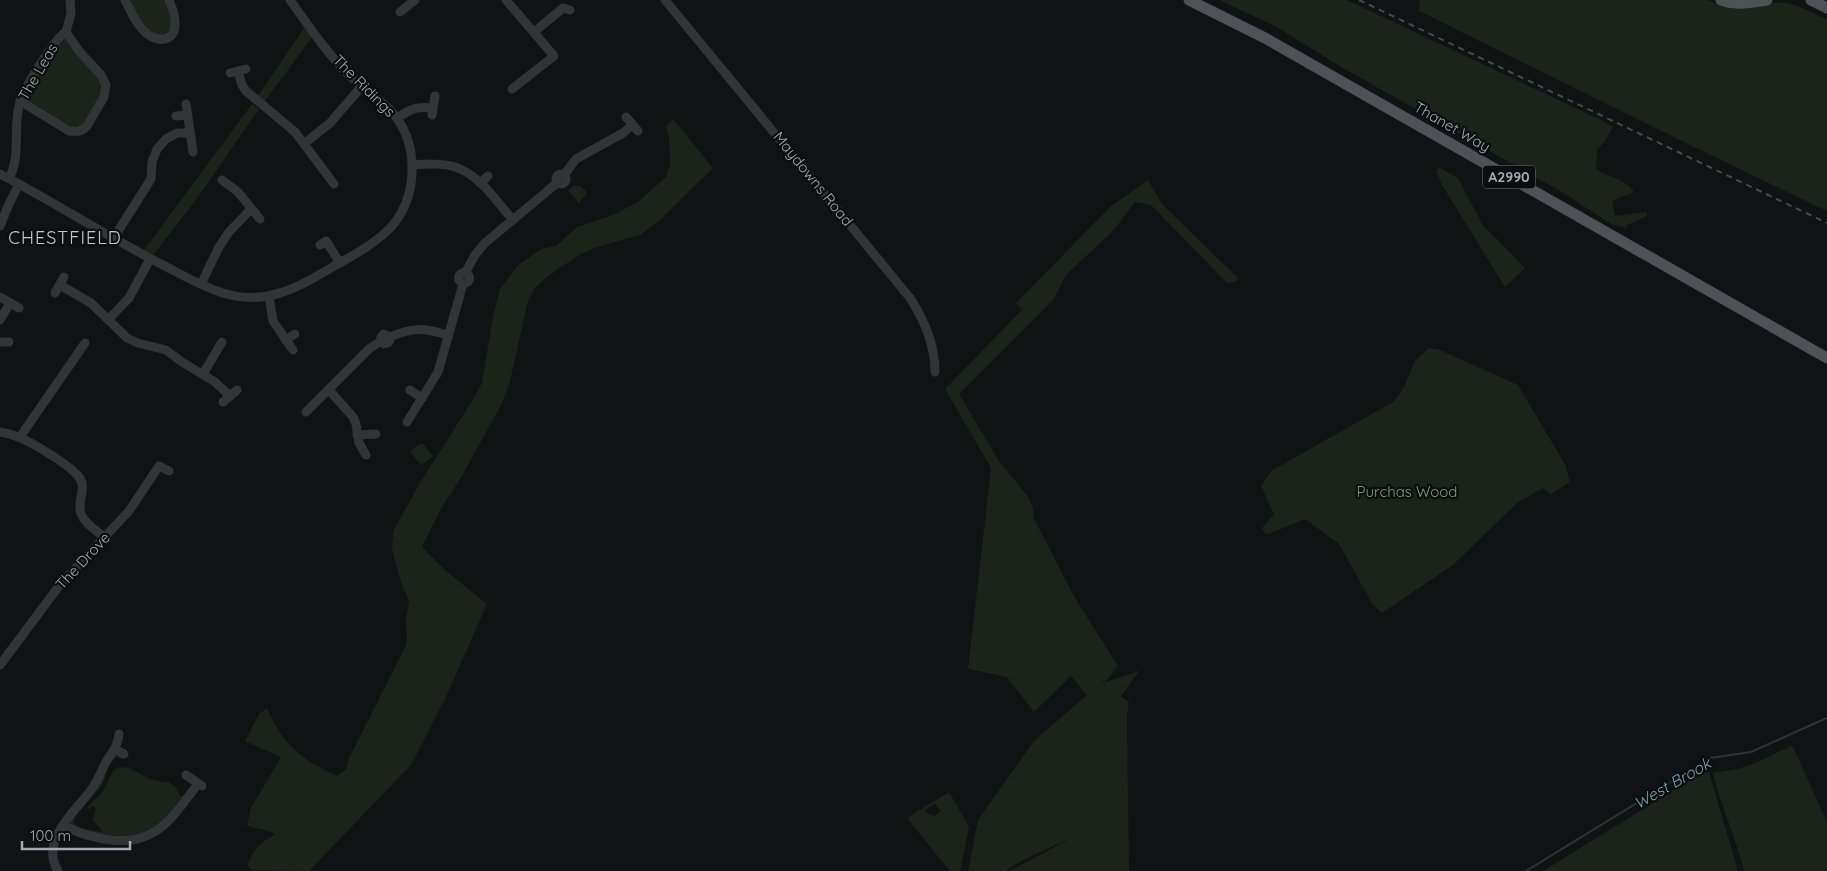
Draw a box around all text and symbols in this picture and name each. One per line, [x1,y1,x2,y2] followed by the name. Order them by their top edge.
[14,40,61,104] street label: The Leas
[329,50,400,121] street label: The Ridings
[1411,97,1494,156] street label: Thanet Way
[769,127,857,230] street label: Maydowns Road
[1483,166,1535,188] road number: A2990
[8,226,122,249] district label: CHESTFIELD
[1357,482,1457,501] park label: Purchas Wood
[51,528,114,593] street label: The Drove
[1630,752,1715,813] water label: West Brook
[22,818,130,850] scale bar
[30,826,71,845] text: 100 m

